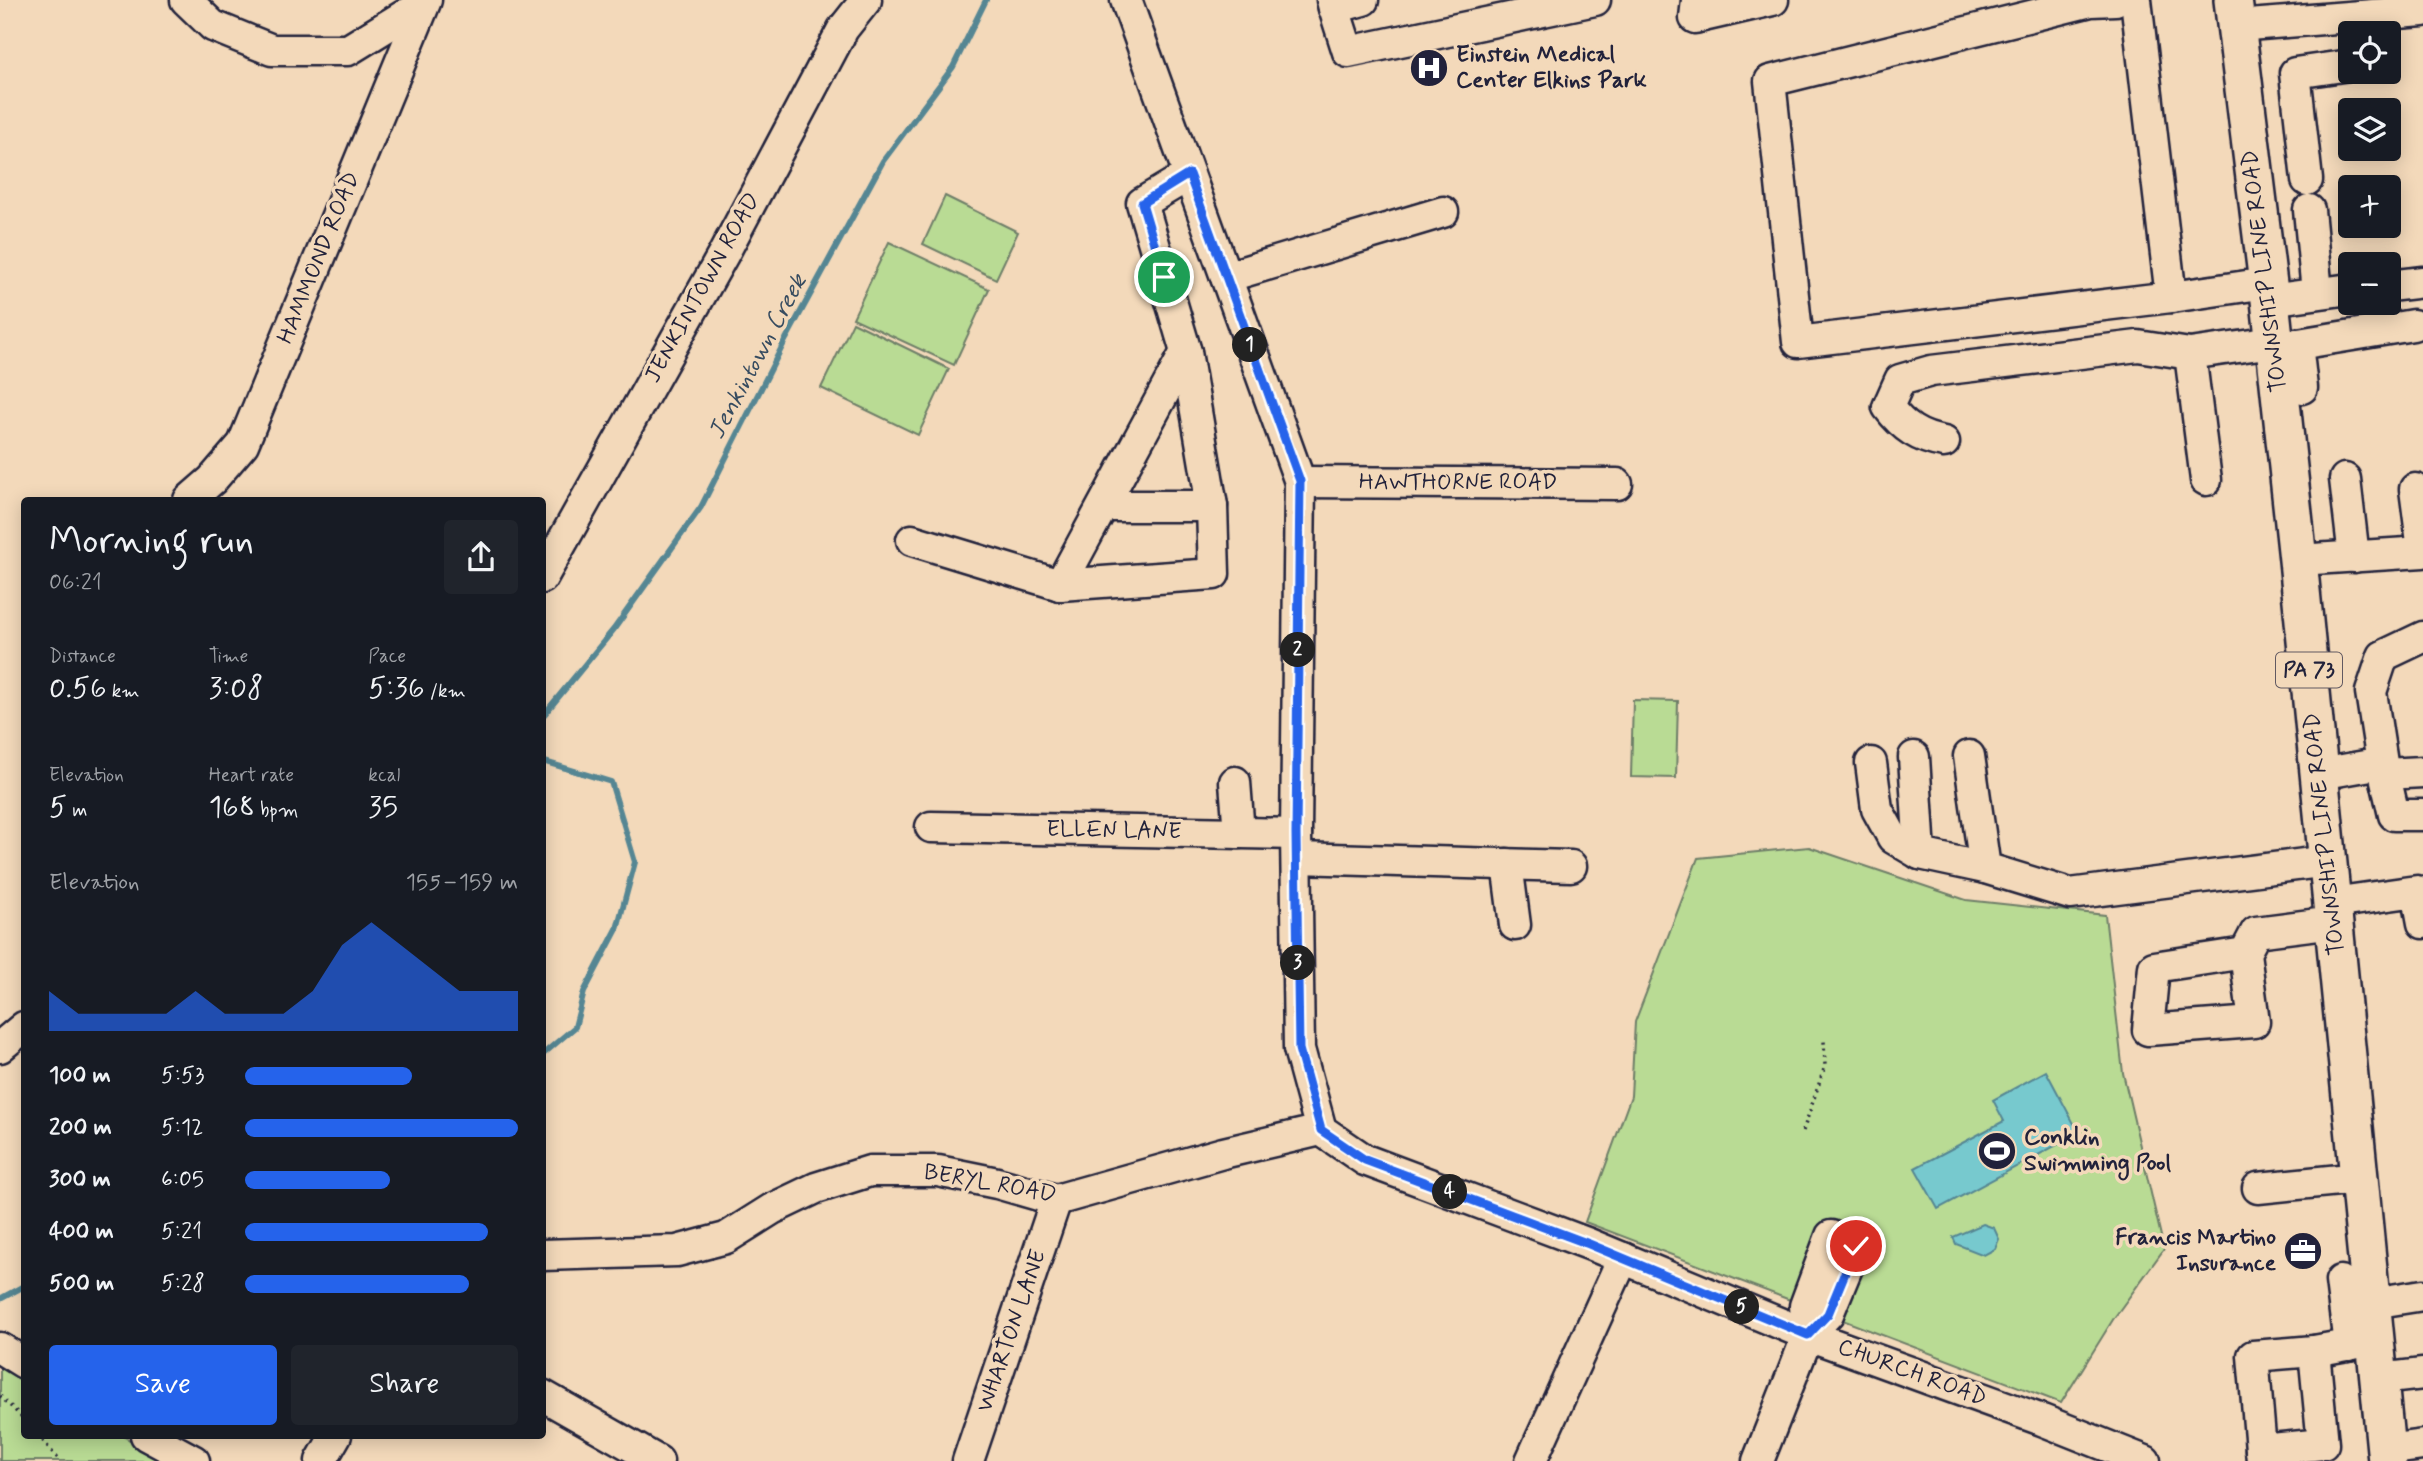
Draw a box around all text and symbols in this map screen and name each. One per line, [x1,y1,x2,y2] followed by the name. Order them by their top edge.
[2338,21,2401,315] map controls
[2338,21,2401,84] button: locate
[1456,40,1647,96] place label: Einstein Medical Center Elkins Park
[1408,47,1450,89] hospital icon: Einstein Medical Center Elkins Park
[2338,98,2401,161] button: layers
[2235,148,2295,394] street label: TOWNSHIP LINE ROAD
[271,168,367,348] street label: HAMMOND ROAD
[2338,175,2401,238] button: +
[638,188,768,388] street label: JENKINTOWN ROAD
[1134,247,1194,307] pin
[2338,252,2401,315] button: −
[1145,258,1183,296] icon: arrive
[702,268,815,445] water label: Jenkintown Creek
[1232,328,1268,362] pin: 1
[1245,332,1254,357] text: 1
[1359,468,1557,498] street label: HAWTHORNE ROAD
[49,517,254,566] text: Morning run
[444,520,518,594] button: share
[49,568,102,598] text: 06:21
[1280,632,1316,668] pin: 2
[1293,637,1302,662] text: 2
[49,644,116,669] text: Distance
[209,644,248,669] text: Time
[368,644,406,669] text: Pace
[2276,652,2342,688] road number: PA 73
[49,669,107,708] text: 0.56
[209,669,263,708] text: 3:08
[368,669,425,708] text: 5:36
[107,679,139,704] text: km
[425,679,466,704] text: /km
[2297,711,2353,957] street label: TOWNSHIP LINE ROAD
[49,763,124,788] text: Elevation
[209,763,294,788] text: Heart rate
[368,763,400,788] text: kcal
[49,788,67,827] text: 5
[209,788,255,827] text: 168
[368,788,398,827] text: 35
[67,798,87,823] text: m
[255,798,298,823] text: bpm
[1046,815,1182,847] street label: ELLEN LANE
[49,868,140,898] text: Elevation
[406,868,518,898] text: 155–159 m
[1280,946,1316,981] pin: 3
[1293,950,1302,975] text: 3
[49,1061,111,1091] text: 100 m
[161,1061,204,1091] text: 5:53
[49,1113,112,1143] text: 200 m
[161,1113,203,1143] text: 5:12
[2024,1123,2171,1181] place label: Conklin Swimming Pool
[1976,1130,2018,1172] sports icon: Conklin Swimming Pool
[921,1158,1059,1210] street label: BERYL ROAD
[49,1165,111,1195] text: 300 m
[161,1165,204,1195] text: 6:05
[1432,1174,1468,1210] pin: 4
[1444,1179,1455,1204] text: 4
[1826,1216,1886,1276] pin
[49,1217,114,1247] text: 400 m
[161,1217,202,1247] text: 5:21
[2115,1223,2277,1279] place label: Francis Martino Insurance
[1837,1227,1875,1265] icon: check
[2282,1230,2324,1272] office icon: Francis Martino Insurance
[970,1246,1054,1416] street label: WHARTON LANE
[49,1269,114,1299] text: 500 m
[161,1269,205,1299] text: 5:28
[1724,1290,1760,1324] pin: 5
[1736,1294,1747,1319] text: 5
[1833,1332,1991,1414] street label: CHURCH ROAD
[49,1345,277,1425] button: Save
[291,1345,518,1425] button: Share

